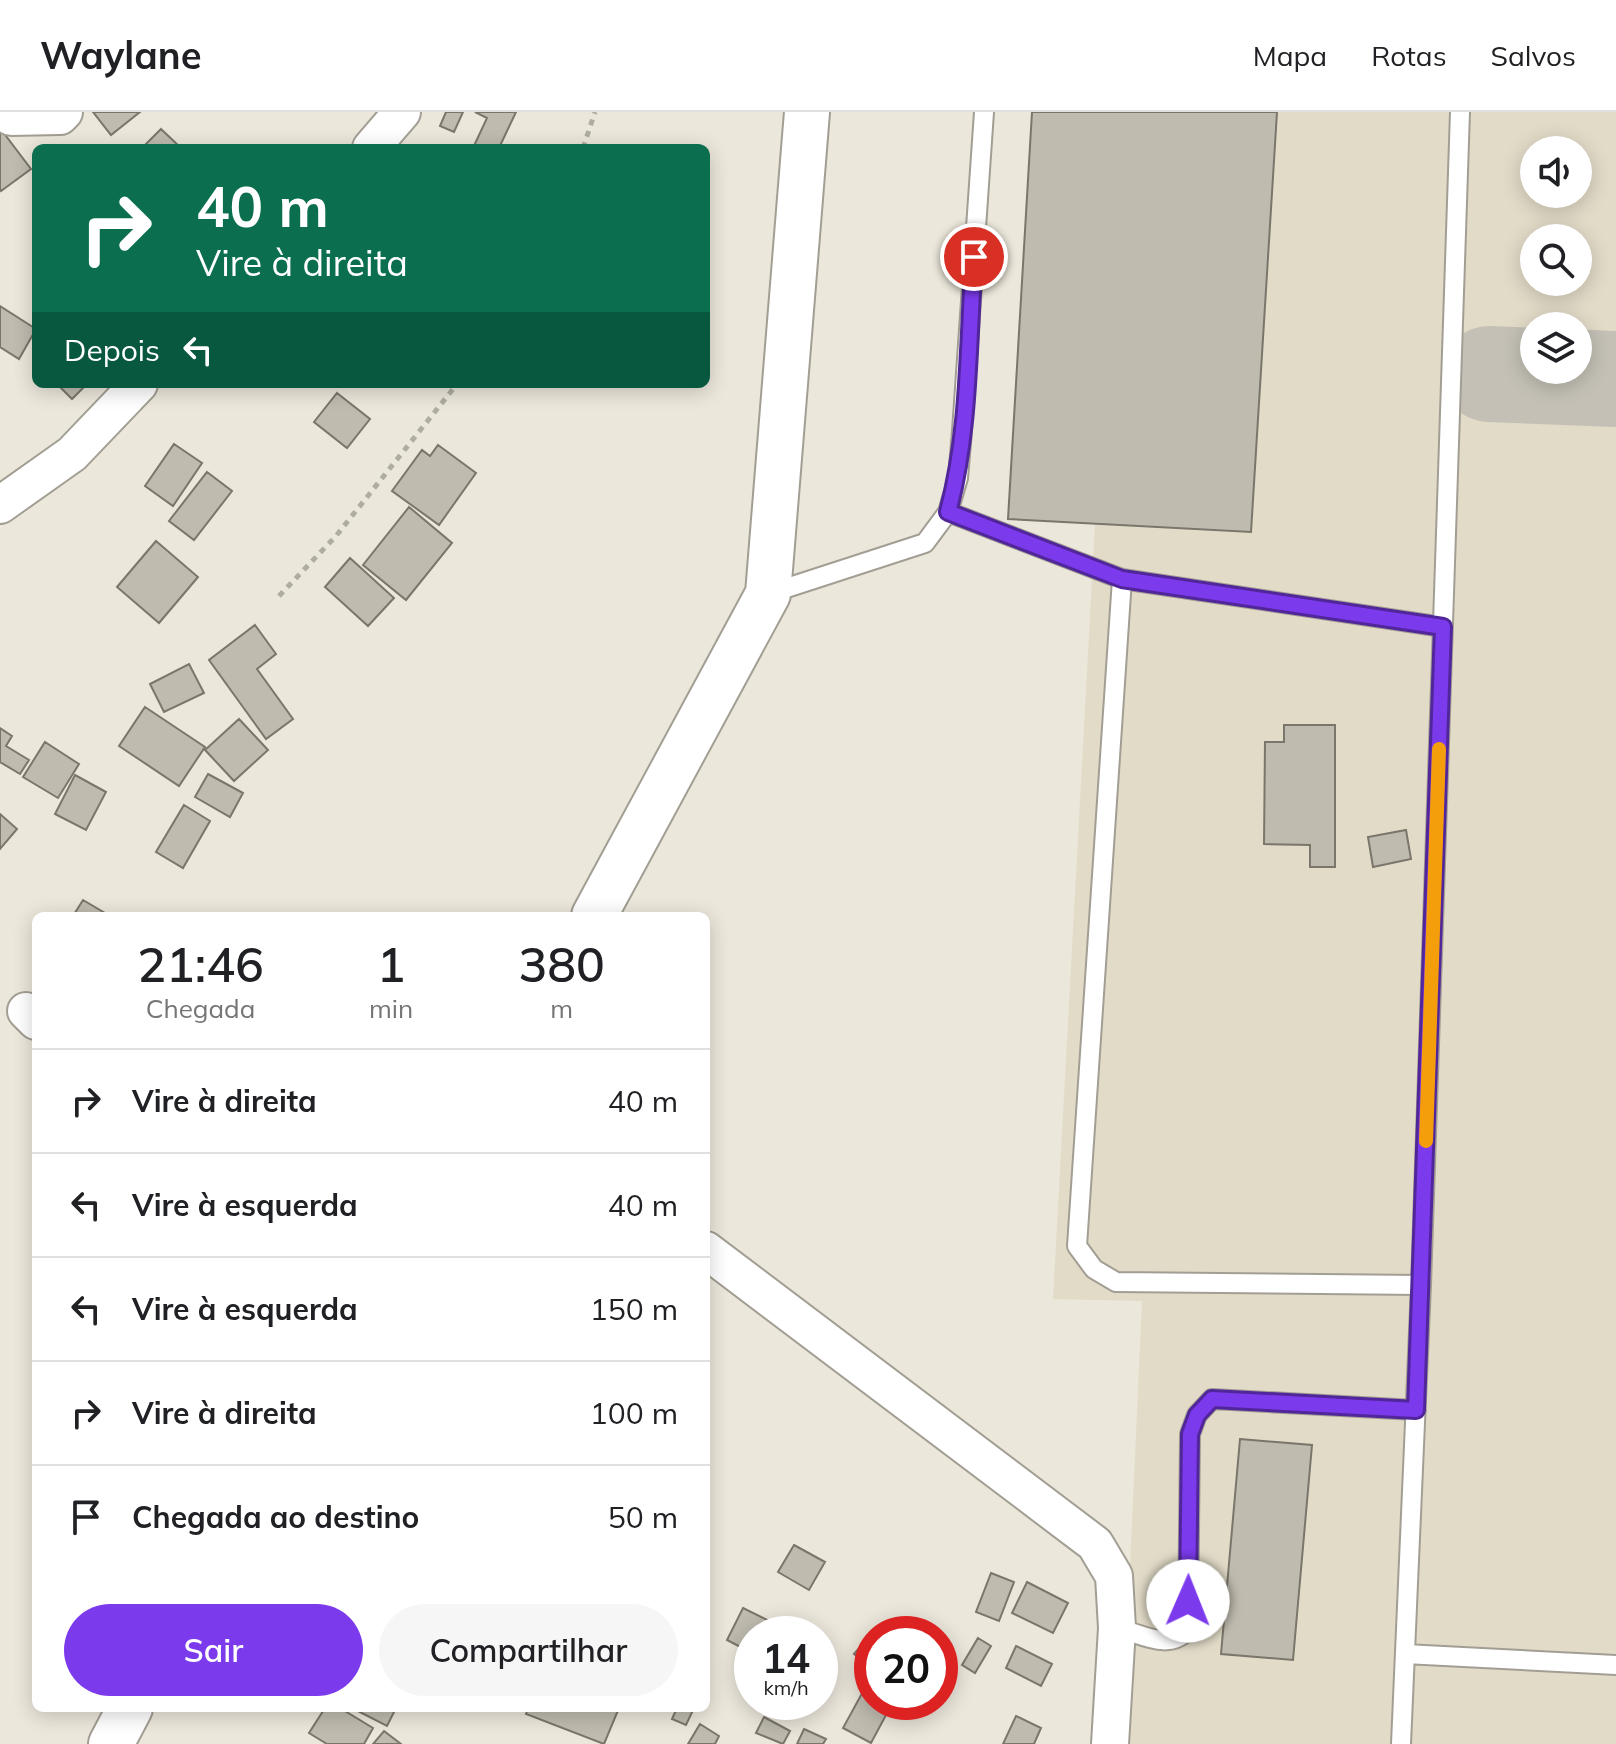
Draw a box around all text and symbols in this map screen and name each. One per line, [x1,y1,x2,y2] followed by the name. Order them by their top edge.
[40,31,202,79] text: Waylane
[1253,38,1327,73] text: Mapa
[1371,38,1447,73] text: Rotas
[1491,38,1576,73] text: Salvos
[1520,136,1592,384] map controls
[1520,136,1592,208] button: sound
[196,171,329,241] text: 40 m
[64,176,168,280] icon: right
[940,223,1008,291] pin
[1520,224,1592,296] button: search
[952,235,996,279] icon: arrive
[196,240,408,285] text: Vire à direita
[1520,312,1592,384] button: layers
[176,328,220,372] icon: left
[64,331,160,369] text: Depois
[137,934,264,994] text: 21:46
[377,934,405,994] text: 1
[518,934,605,994] text: 380
[146,992,255,1025] text: Chegada
[369,992,413,1025] text: min
[550,992,573,1025] text: m
[64,1079,108,1123] icon: right
[132,1082,317,1120] text: Vire à direita
[608,1082,678,1120] text: 40 m
[64,1183,108,1227] icon: left
[132,1186,358,1224] text: Vire à esquerda
[608,1186,678,1224] text: 40 m
[64,1287,108,1331] icon: left
[132,1290,358,1328] text: Vire à esquerda
[590,1290,678,1328] text: 150 m
[64,1391,108,1435] icon: right
[132,1394,317,1432] text: Vire à direita
[590,1394,678,1432] text: 100 m
[64,1495,108,1539] icon: arrive
[132,1498,419,1536] text: Chegada ao destino
[608,1498,678,1536] text: 50 m
[1146,1559,1230,1643] position arrow
[64,1604,363,1696] button: Sair
[379,1604,678,1696] button: Compartilhar
[854,1616,958,1720] speed limit sign: 20
[762,1633,810,1683] text: 14
[763,1675,809,1700] text: km/h

